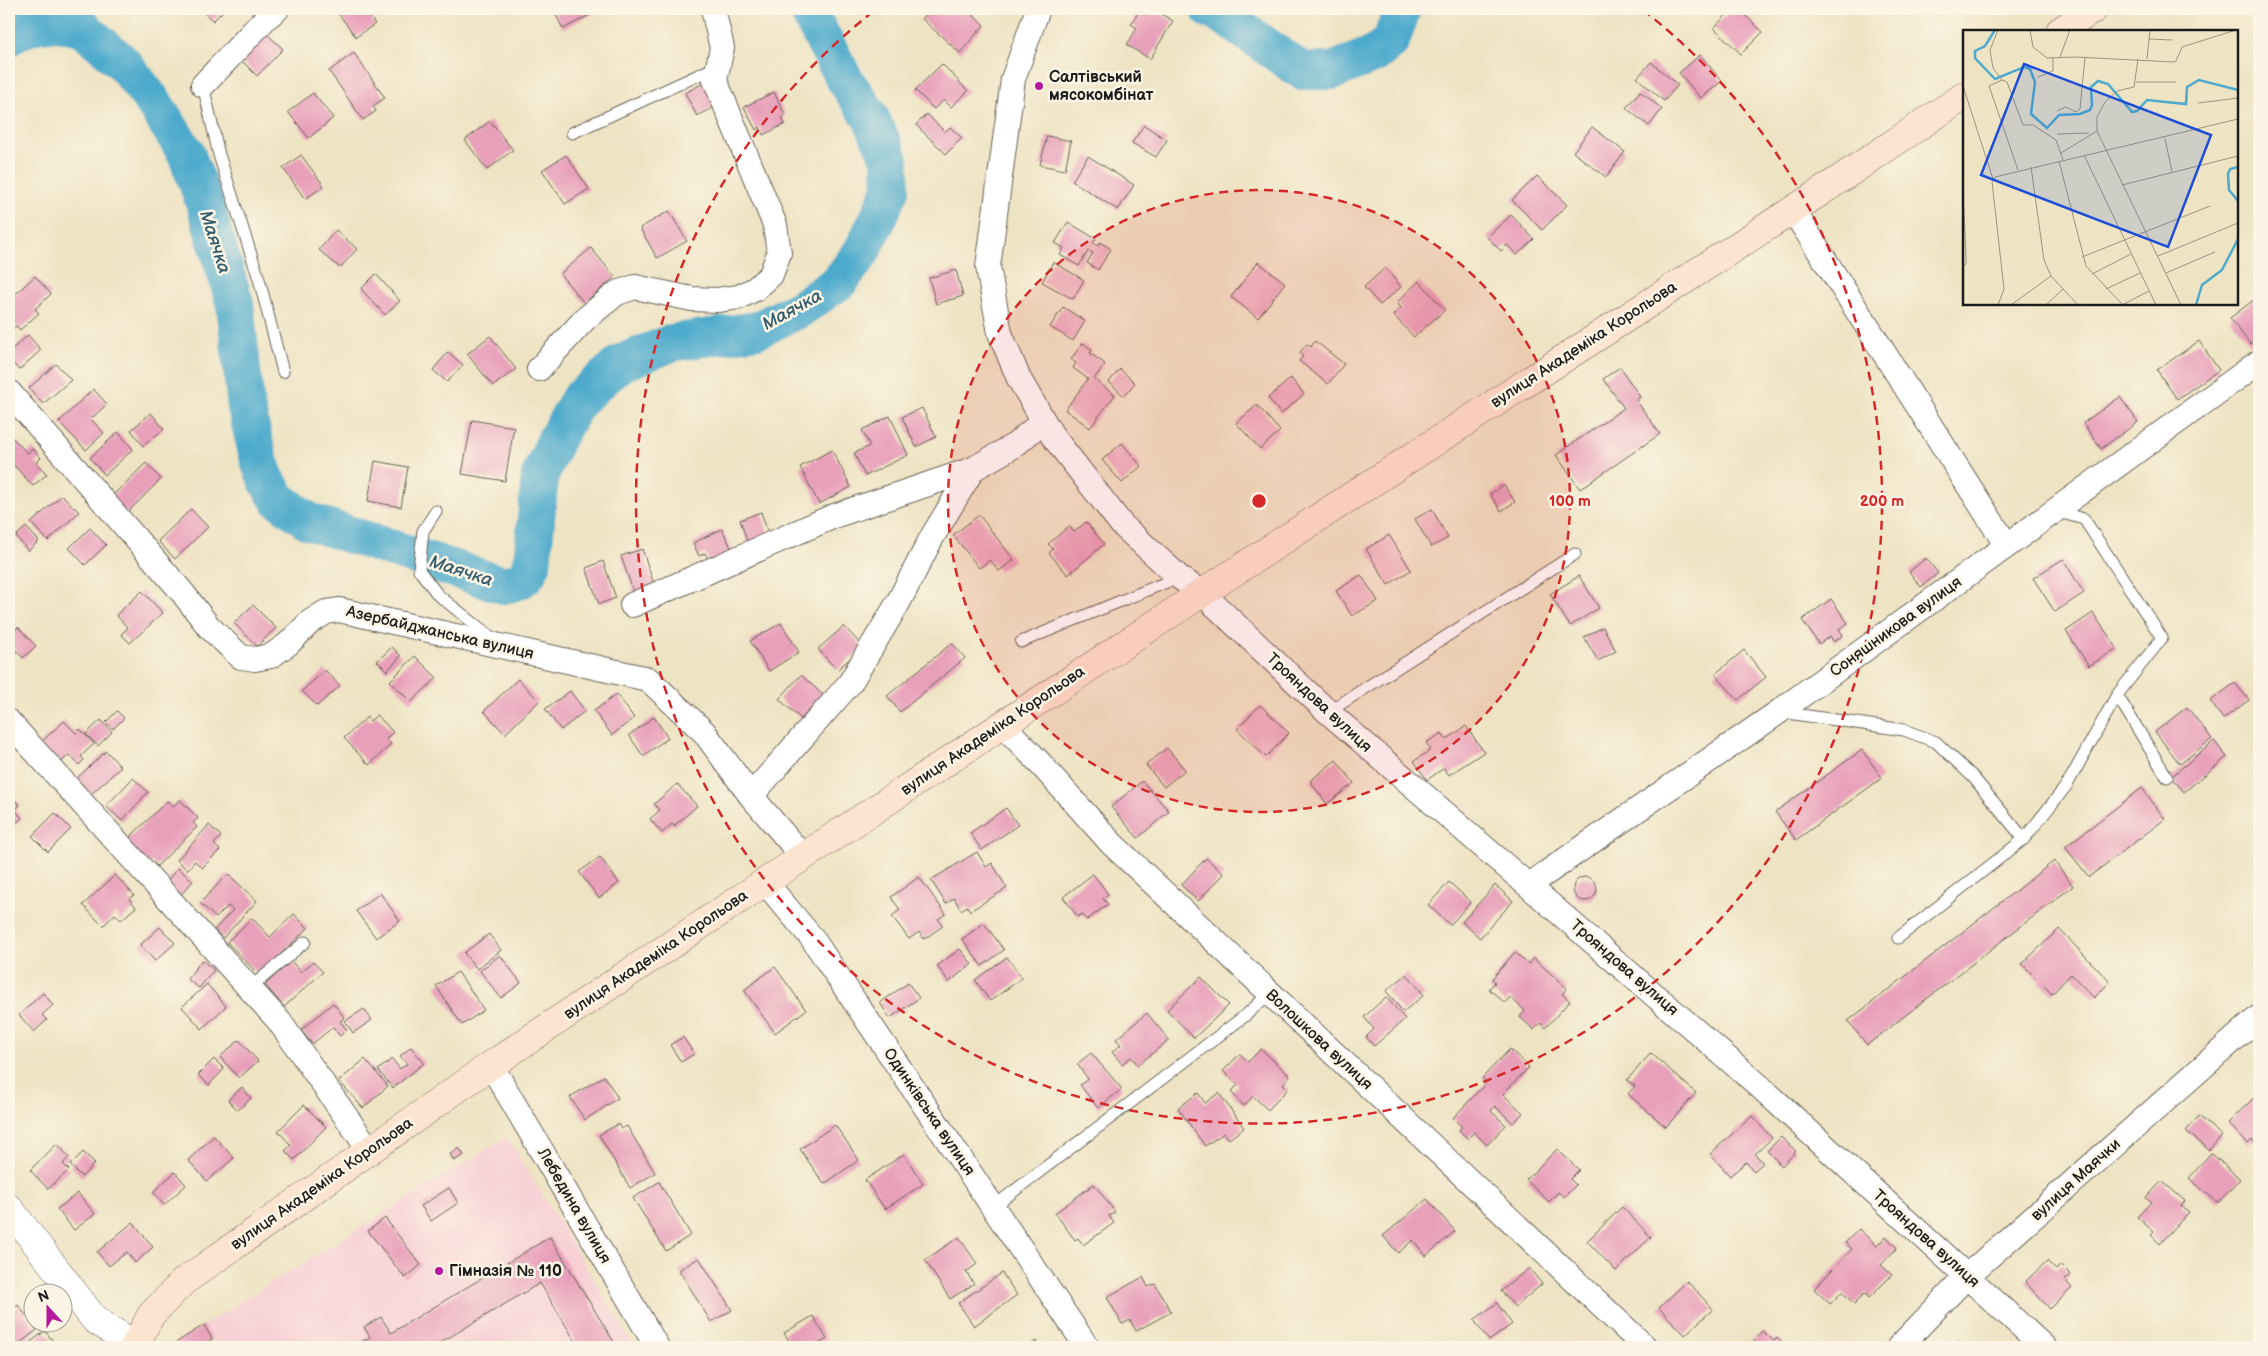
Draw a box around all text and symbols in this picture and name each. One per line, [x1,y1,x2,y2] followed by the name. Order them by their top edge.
[1963,30,2238,305] inset map
[1049,68,1154,105] place label: Салтівський мясокомбінат
[1033,80,1045,92] marker: Салтівський мясокомбінат
[195,208,235,276] water label: Маячка
[1487,277,1681,412] street label: вулиця Академіка Корольова
[758,285,826,335] water label: Маячка
[1250,492,1268,510] centre of rings
[1549,492,1591,511] text: 100 m
[1860,492,1904,511] text: 200 m
[427,551,495,591] water label: Маячка
[1826,573,1966,681] street label: Соняшникова вулиця
[344,602,536,664] street label: Азербайджанська вулиця
[1262,649,1376,757] street label: Трояндова вулиця
[897,662,1089,800] street label: вулиця Академіка Корольова
[560,886,752,1024] street label: вулиця Академіка Корольова
[1566,916,1682,1020] street label: Трояндова вулиця
[1262,986,1376,1094] street label: Волошкова вулиця
[879,1045,979,1180] street label: Одинківська вулиця
[227,1113,417,1254] street label: вулиця Академіка Корольова
[2027,1135,2125,1225] street label: вулиця Маячки
[533,1144,615,1267] street label: Лебедина вулиця
[1869,1186,1983,1292] street label: Трояндова вулиця
[449,1262,562,1281] place label: Гімназія № 110
[433,1265,445,1277] marker: Гімназія № 110
[22,1284,72,1334] north arrow
[36,1287,51,1306] text: N

